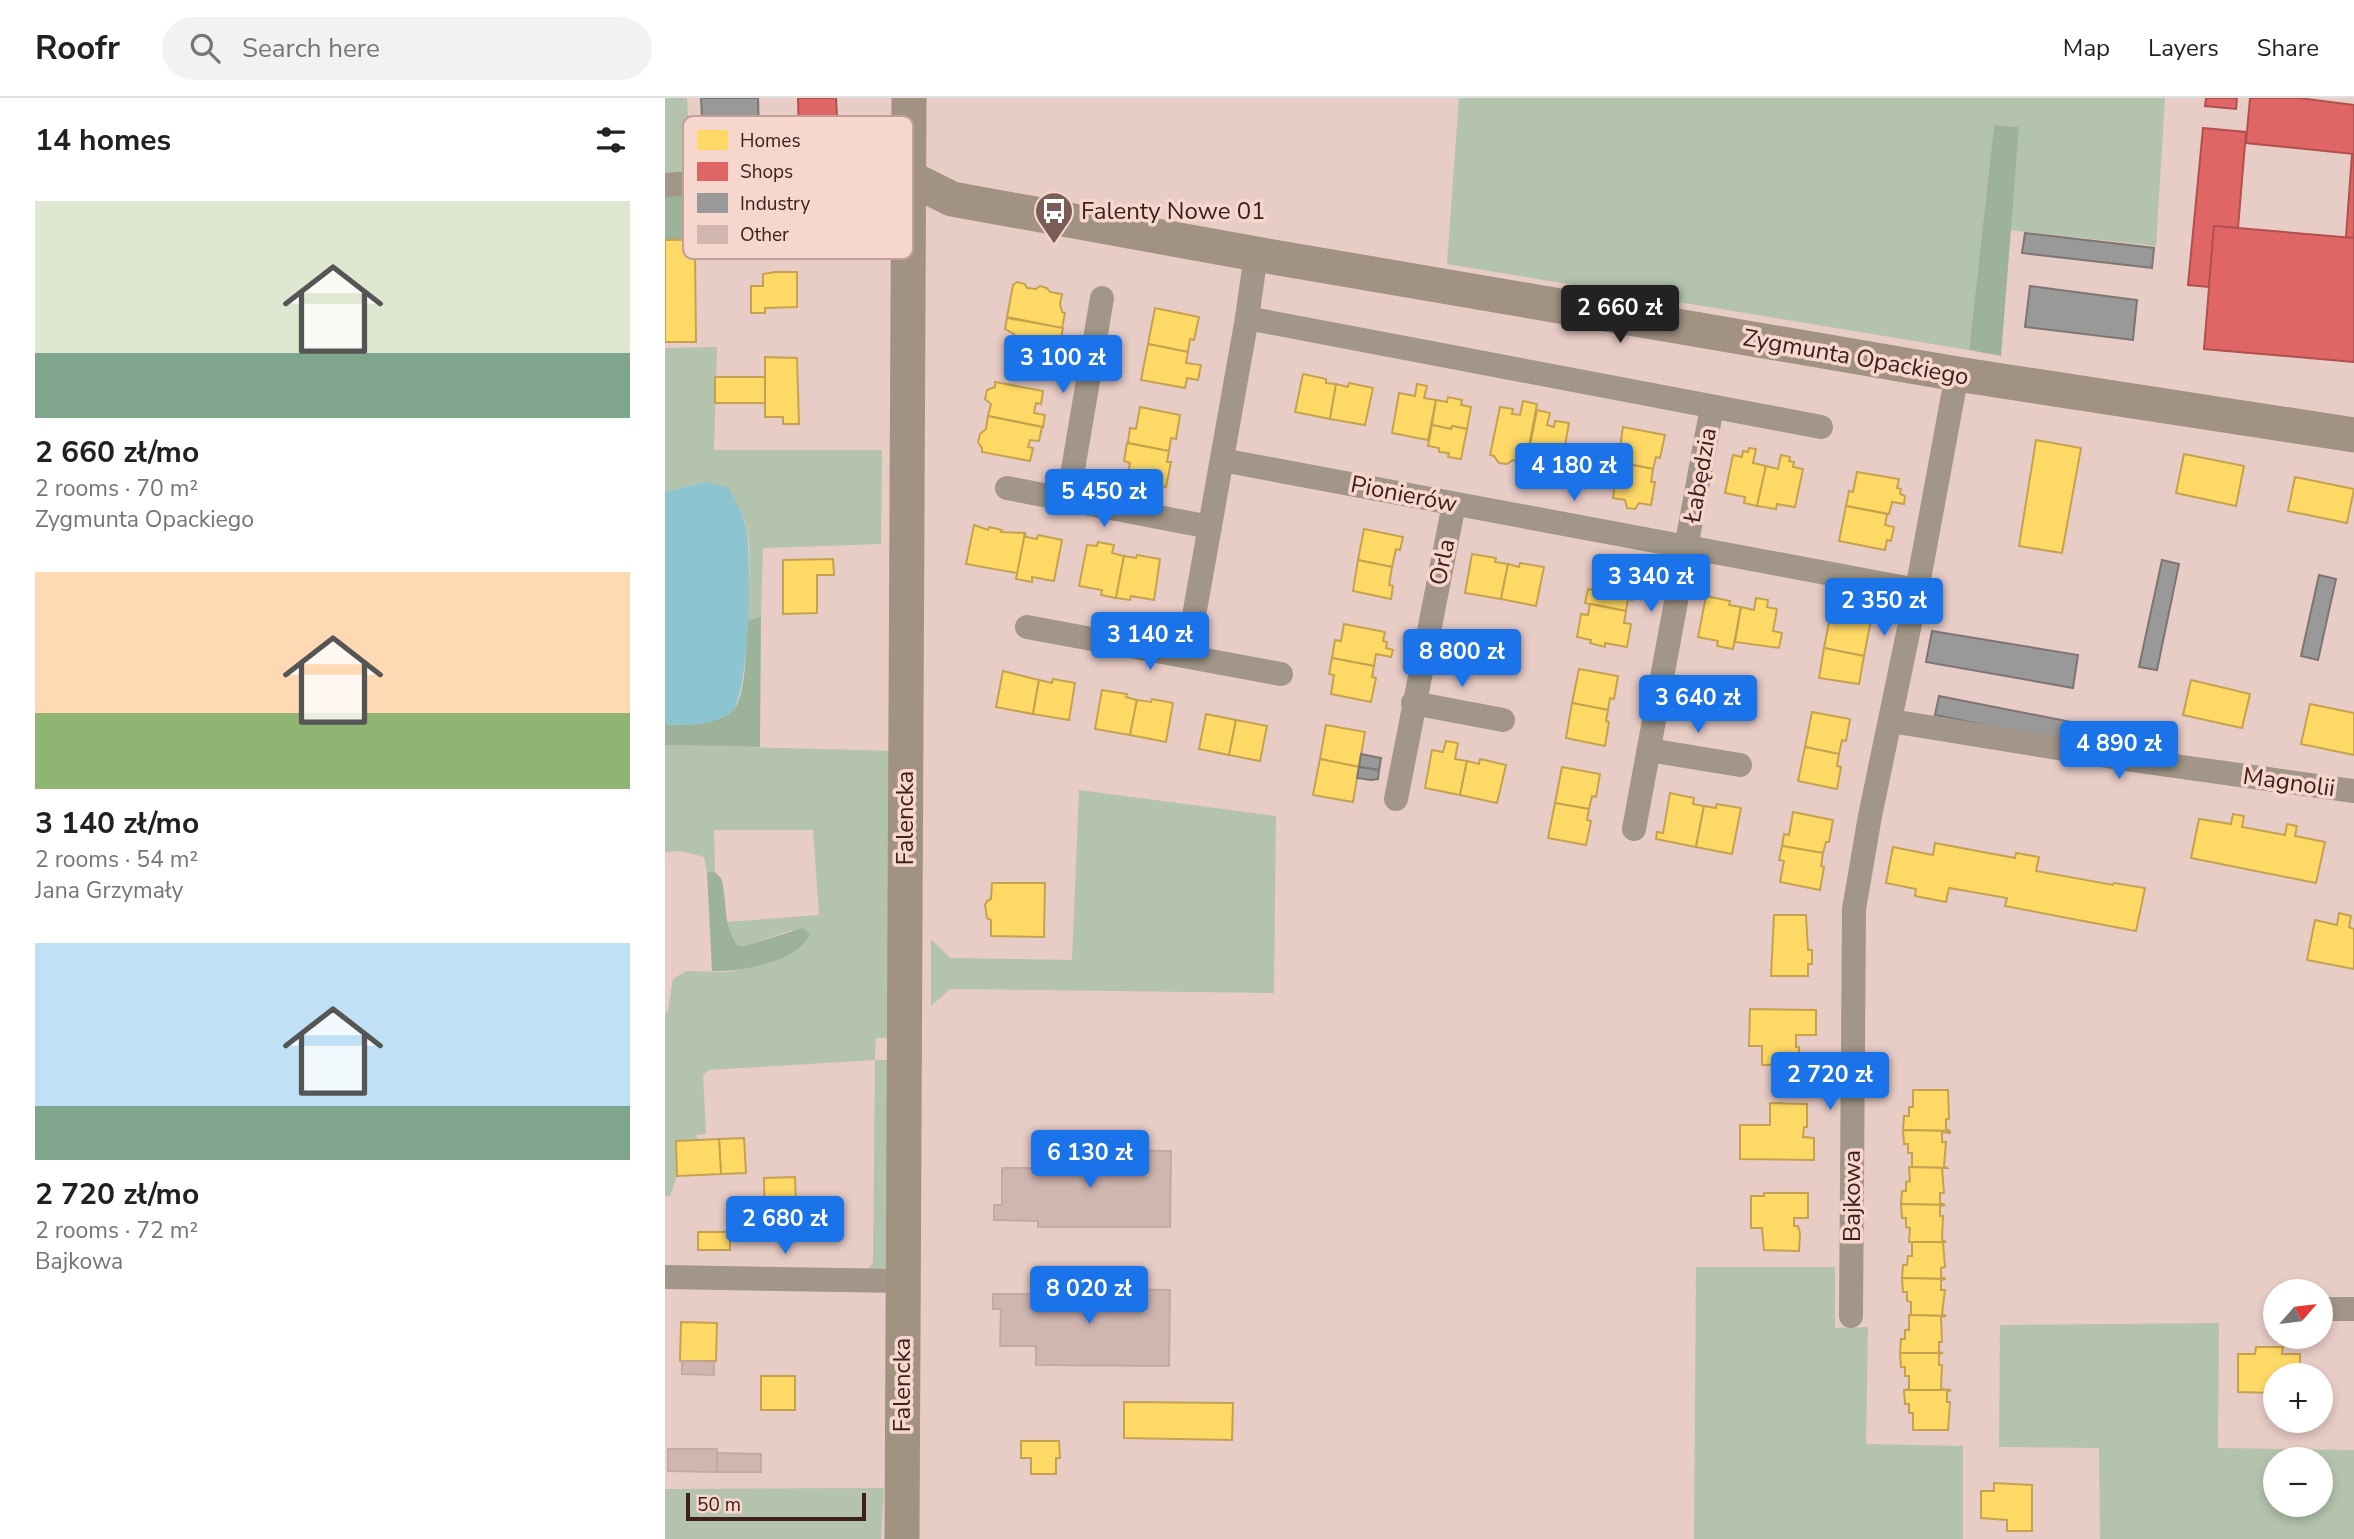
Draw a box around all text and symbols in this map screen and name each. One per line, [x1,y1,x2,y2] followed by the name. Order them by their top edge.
[162,17,652,80] search box
[35,26,120,71] text: Roofr
[186,29,224,67] icon: search
[242,31,380,66] text: Search here
[2063,32,2110,64] text: Map
[2148,32,2219,64] text: Layers
[2257,32,2319,64] text: Share
[683,116,913,259] legend
[35,120,171,161] text: 14 homes
[592,121,630,159] icon: filters
[740,128,801,154] text: Homes
[740,159,793,185] text: Shops
[1033,190,1075,245] bus stop icon: Falenty Nowe 01
[740,191,810,217] text: Industry
[1081,195,1266,227] place label: Falenty Nowe 01
[740,222,789,248] text: Other
[270,246,396,372] icon: home
[1548,286,1692,345] pin: 2 660 zł
[1577,292,1663,323] text: 2 660 zł
[1741,321,1971,393] street label: Zygmunta Opackiego
[991,336,1135,395] pin: 3 100 zł
[1020,342,1106,373] text: 3 100 zł
[1676,425,1724,526] street label: Łabędzia
[35,432,199,473] text: 2 660 zł/mo
[1502,444,1646,503] pin: 4 180 zł
[1531,450,1617,481] text: 4 180 zł
[1348,468,1460,520] street label: Pionierów
[1032,470,1176,529] pin: 5 450 zł
[35,473,198,504] text: 2 rooms · 70 m²
[1061,476,1147,507] text: 5 450 zł
[35,504,254,535] text: Zygmunta Opackiego
[1421,536,1463,588] street label: Orla
[1579,554,1723,614] pin: 3 340 zł
[1608,561,1694,592] text: 3 340 zł
[1812,578,1956,638] pin: 2 350 zł
[1841,585,1927,616] text: 2 350 zł
[1078,612,1222,672] pin: 3 140 zł
[270,617,396,743] icon: home
[1107,619,1193,650] text: 3 140 zł
[1390,630,1534,689] pin: 8 800 zł
[1419,636,1505,667] text: 8 800 zł
[1626,676,1770,735] pin: 3 640 zł
[1655,682,1741,713] text: 3 640 zł
[2047,722,2191,781] pin: 4 890 zł
[2076,728,2162,759] text: 4 890 zł
[2241,760,2337,804] street label: Magnolii
[889,771,921,865] street label: Falencka
[35,803,199,844] text: 3 140 zł/mo
[35,844,198,875] text: 2 rooms · 54 m²
[35,875,183,906] text: Jana Grzymały
[270,988,396,1114] icon: home
[1758,1052,1902,1112] pin: 2 720 zł
[1787,1059,1873,1090] text: 2 720 zł
[1018,1130,1162,1190] pin: 6 130 zł
[1047,1137,1133,1168] text: 6 130 zł
[1836,1150,1868,1242] street label: Bajkowa
[35,1174,199,1215] text: 2 720 zł/mo
[713,1196,857,1256] pin: 2 680 zł
[742,1203,828,1234] text: 2 680 zł
[35,1215,198,1246] text: 2 rooms · 72 m²
[35,1246,123,1277] text: Bajkowa
[1017,1266,1161,1326] pin: 8 020 zł
[1046,1273,1132,1304] text: 8 020 zł
[2263,1279,2333,1349] north arrow
[2263,1279,2333,1517] map controls
[886,1338,918,1432] street label: Falencka
[2263,1363,2333,1433] button: +
[2263,1447,2333,1517] button: −
[686,1490,866,1522] scale bar
[697,1492,741,1518] text: 50 m

